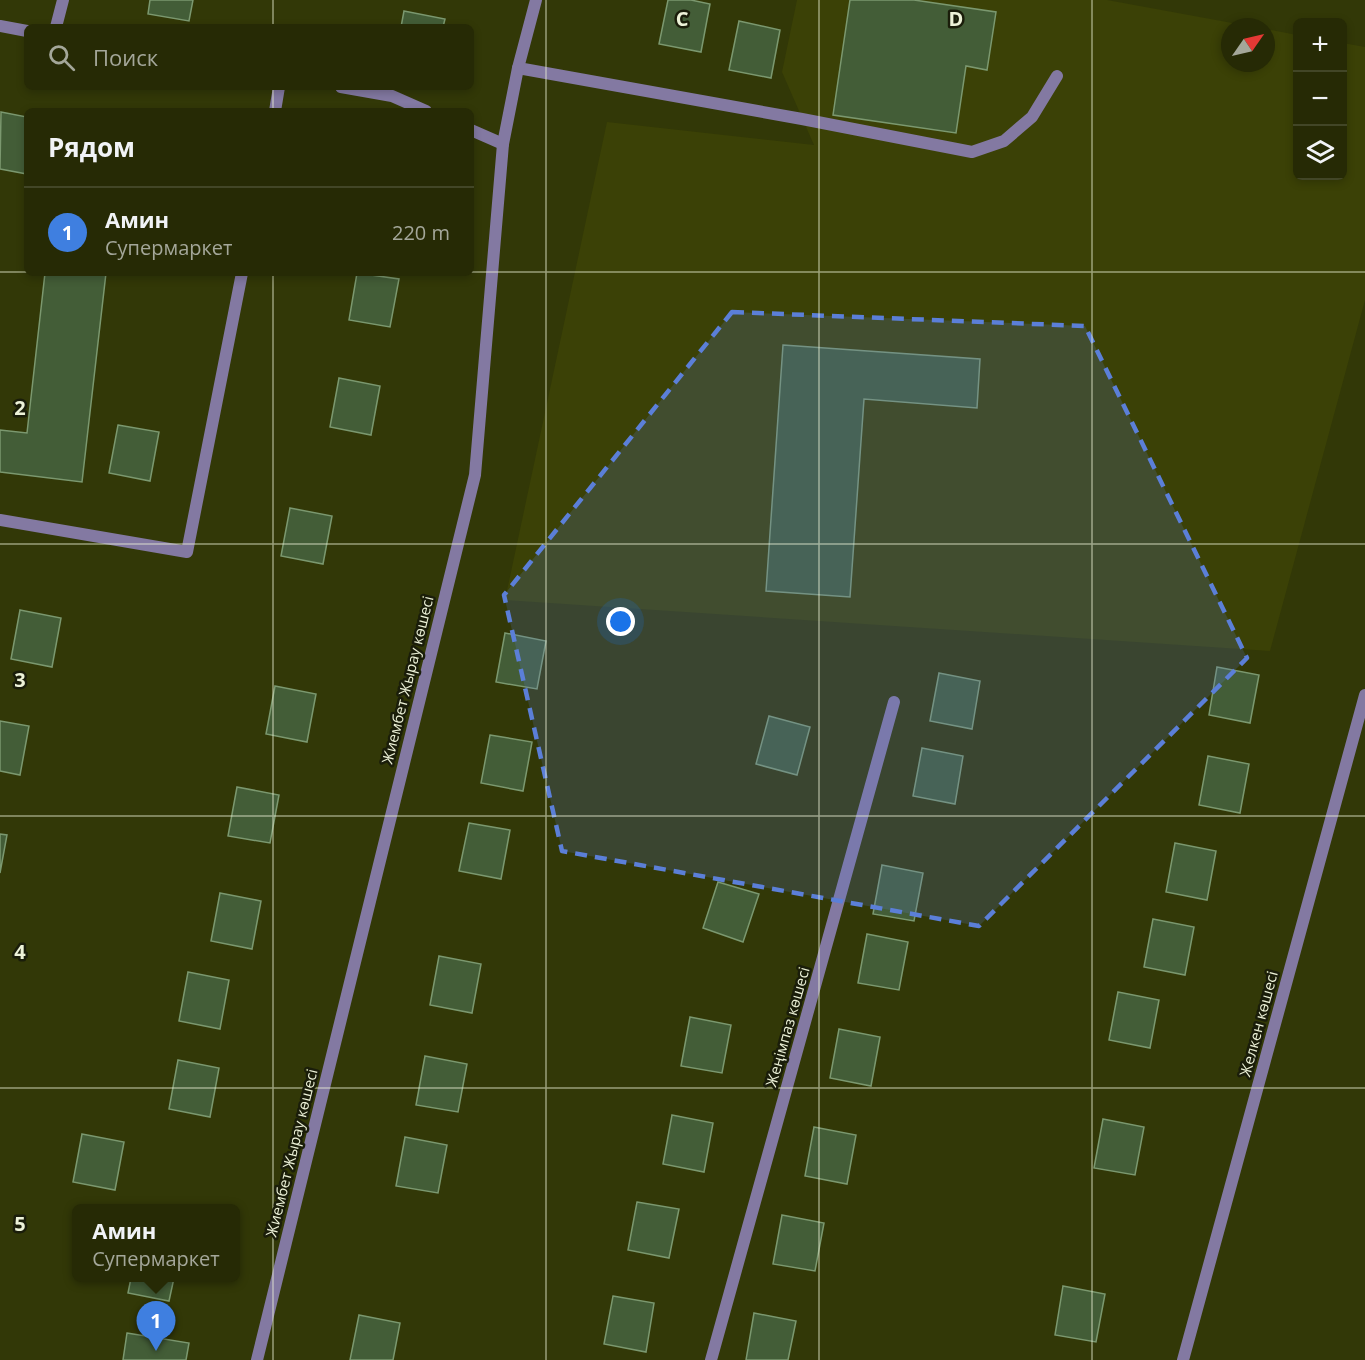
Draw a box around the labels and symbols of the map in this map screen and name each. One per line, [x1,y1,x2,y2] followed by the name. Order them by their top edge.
[676,5,689,32] text: C
[949,5,963,32] text: D
[1221,18,1275,72] north arrow
[14,394,26,421] text: 2
[376,594,438,766] street label: Жиембет Жырау көшесі
[606,607,635,636] your location
[14,666,26,693] text: 3
[14,938,26,965] text: 4
[760,964,814,1089] street label: Жеңімпаз көшесі
[1234,969,1282,1079] street label: Желкен көшесі
[260,1067,322,1239] street label: Жиембет Жырау көшесі
[14,1210,26,1237] text: 5
[136,1302,176,1351] pin: 1

